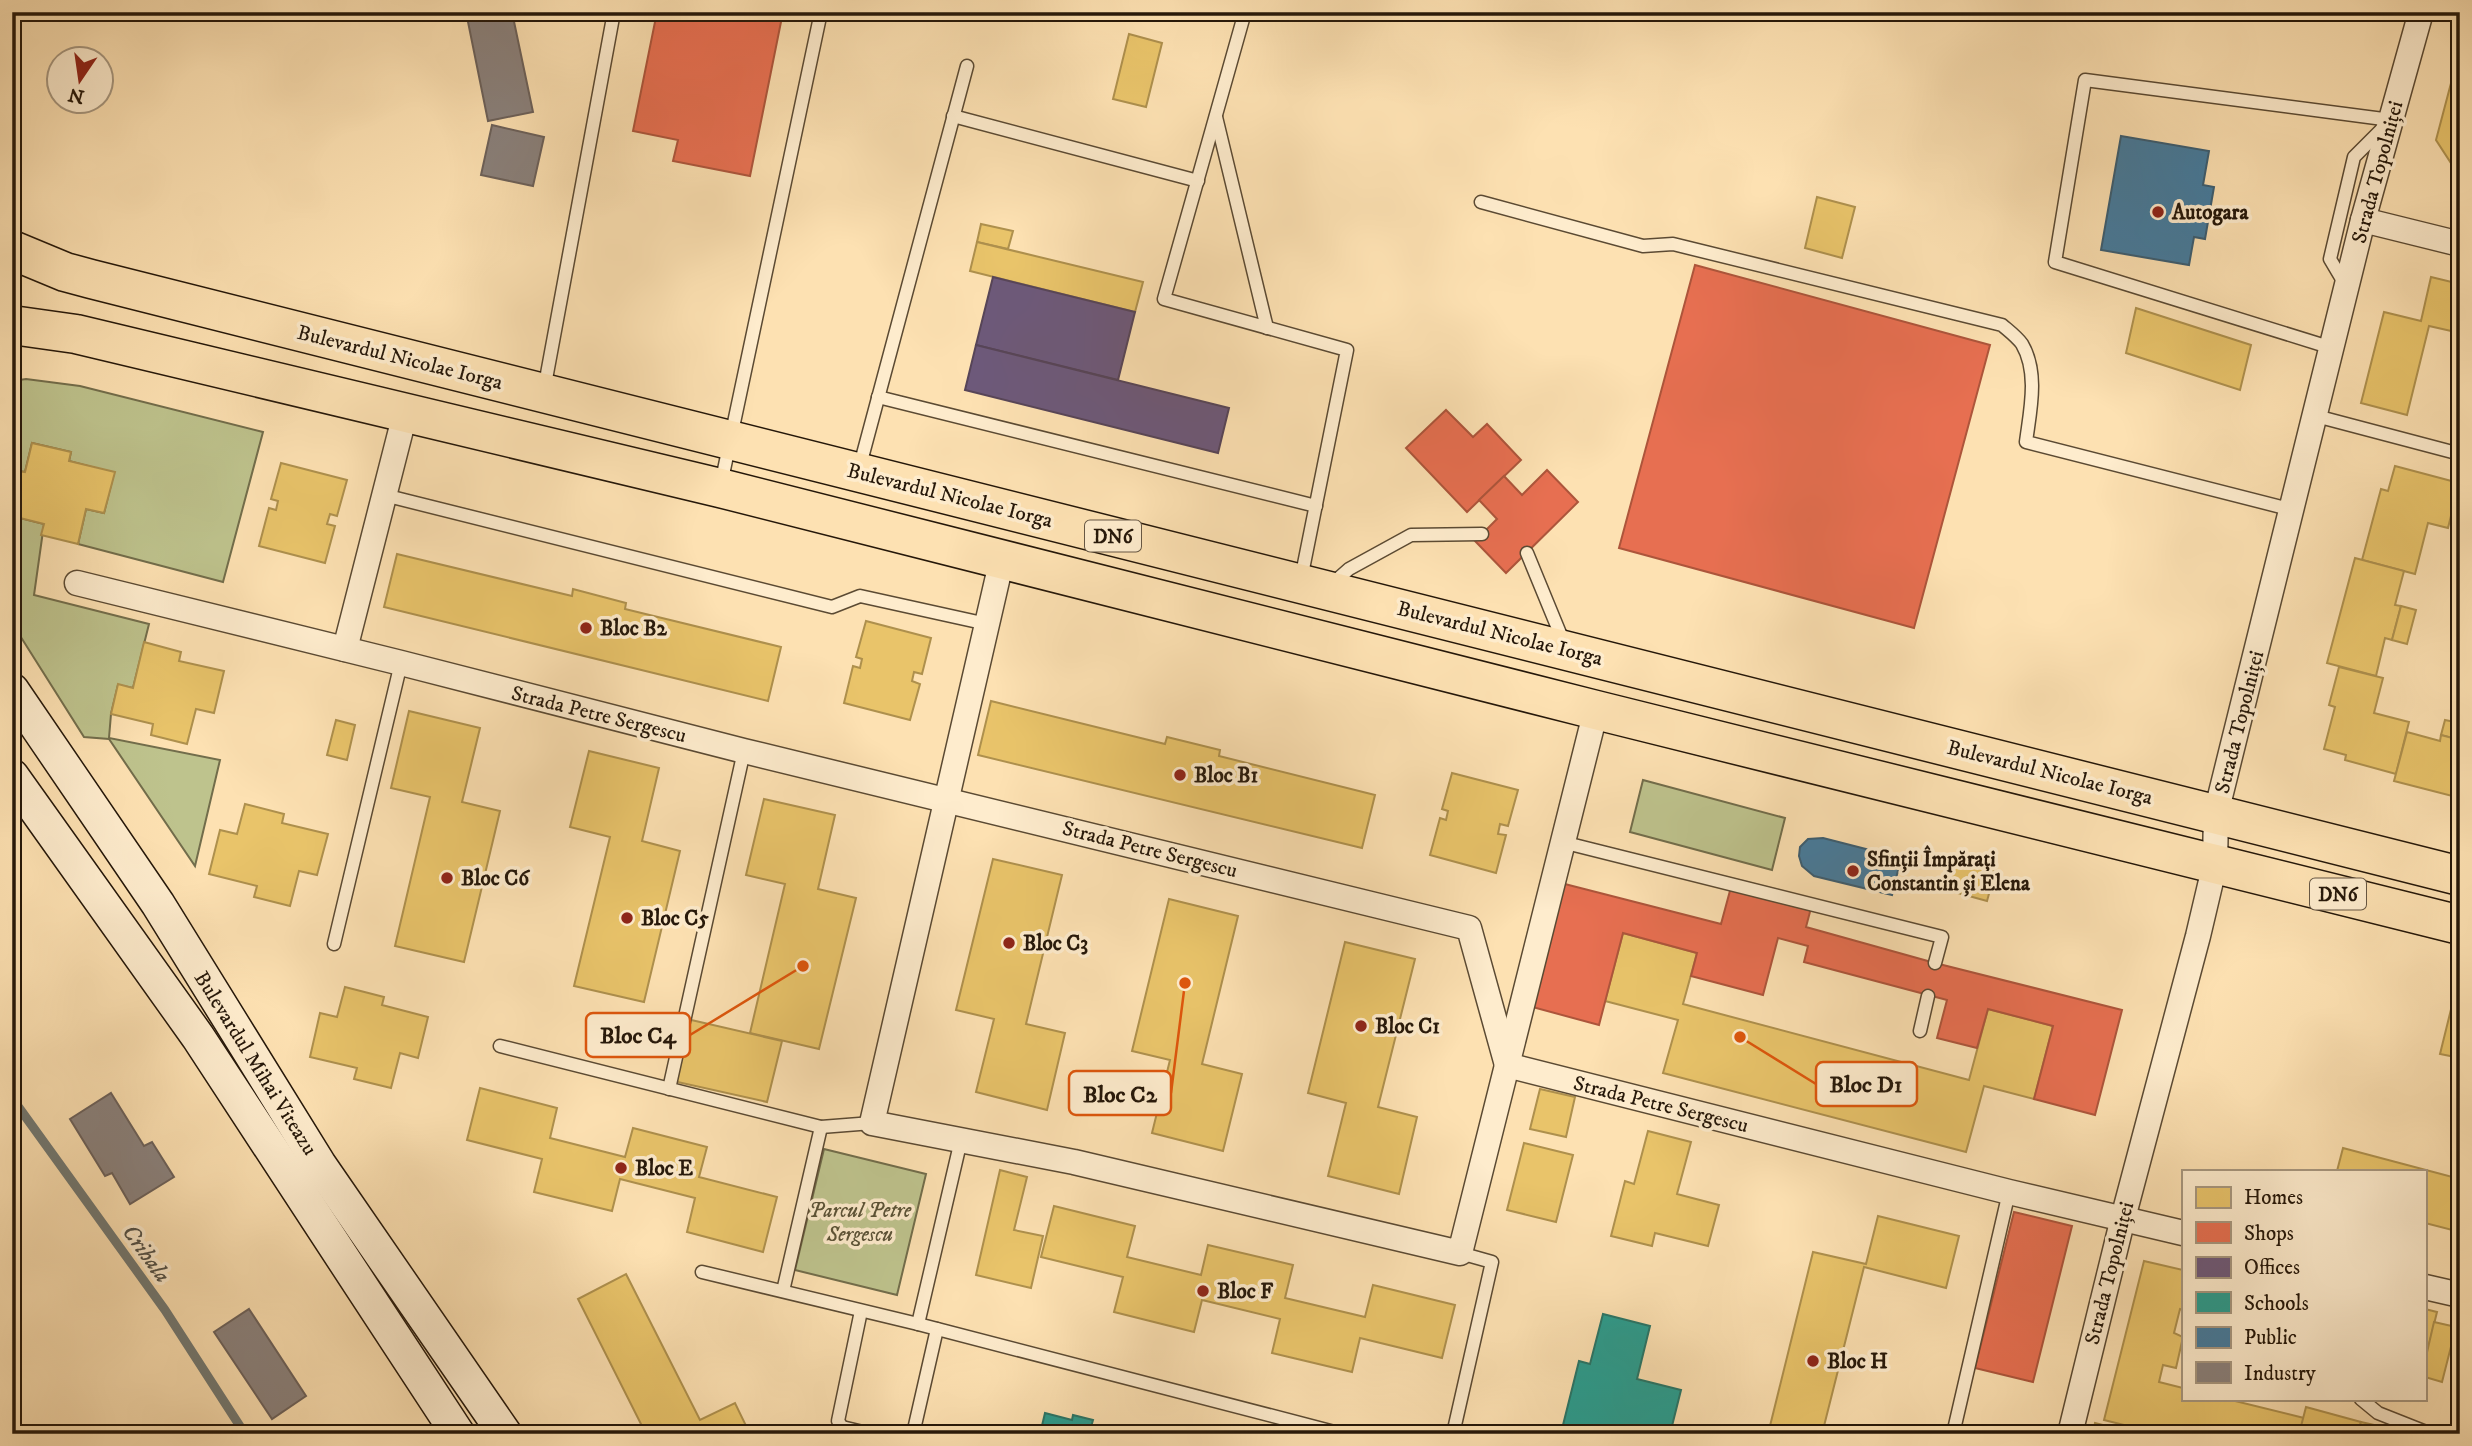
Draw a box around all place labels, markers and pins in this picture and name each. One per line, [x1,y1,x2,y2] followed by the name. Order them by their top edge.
[2171,200,2249,226] place label: Autogara
[2150,204,2166,220] marker: Autogara
[600,616,667,642] place label: Bloc B2
[578,620,594,636] marker: Bloc B2
[1194,763,1258,789] place label: Bloc B1
[1172,767,1188,783] marker: Bloc B1
[1867,845,2031,897] place label: Sfinții Împărați Constantin și Elena
[1845,863,1861,879] marker: Sfinții Împărați Constantin și Elena
[461,866,530,892] place label: Bloc C6
[439,870,455,886] marker: Bloc C6
[641,906,709,932] place label: Bloc C5
[619,910,635,926] marker: Bloc C5
[1023,931,1088,957] place label: Bloc C3
[1001,935,1017,951] marker: Bloc C3
[586,1013,690,1057] callout: Bloc C4
[1375,1014,1440,1040] place label: Bloc C1
[1353,1018,1369,1034] marker: Bloc C1
[1816,1062,1917,1106] callout: Bloc D1
[1069,1071,1171,1115] callout: Bloc C2
[635,1156,693,1182] place label: Bloc E
[613,1160,629,1176] marker: Bloc E
[1217,1279,1273,1305] place label: Bloc F
[1195,1283,1211,1299] marker: Bloc F
[1827,1349,1888,1375] place label: Bloc H
[1805,1353,1821,1369] marker: Bloc H

